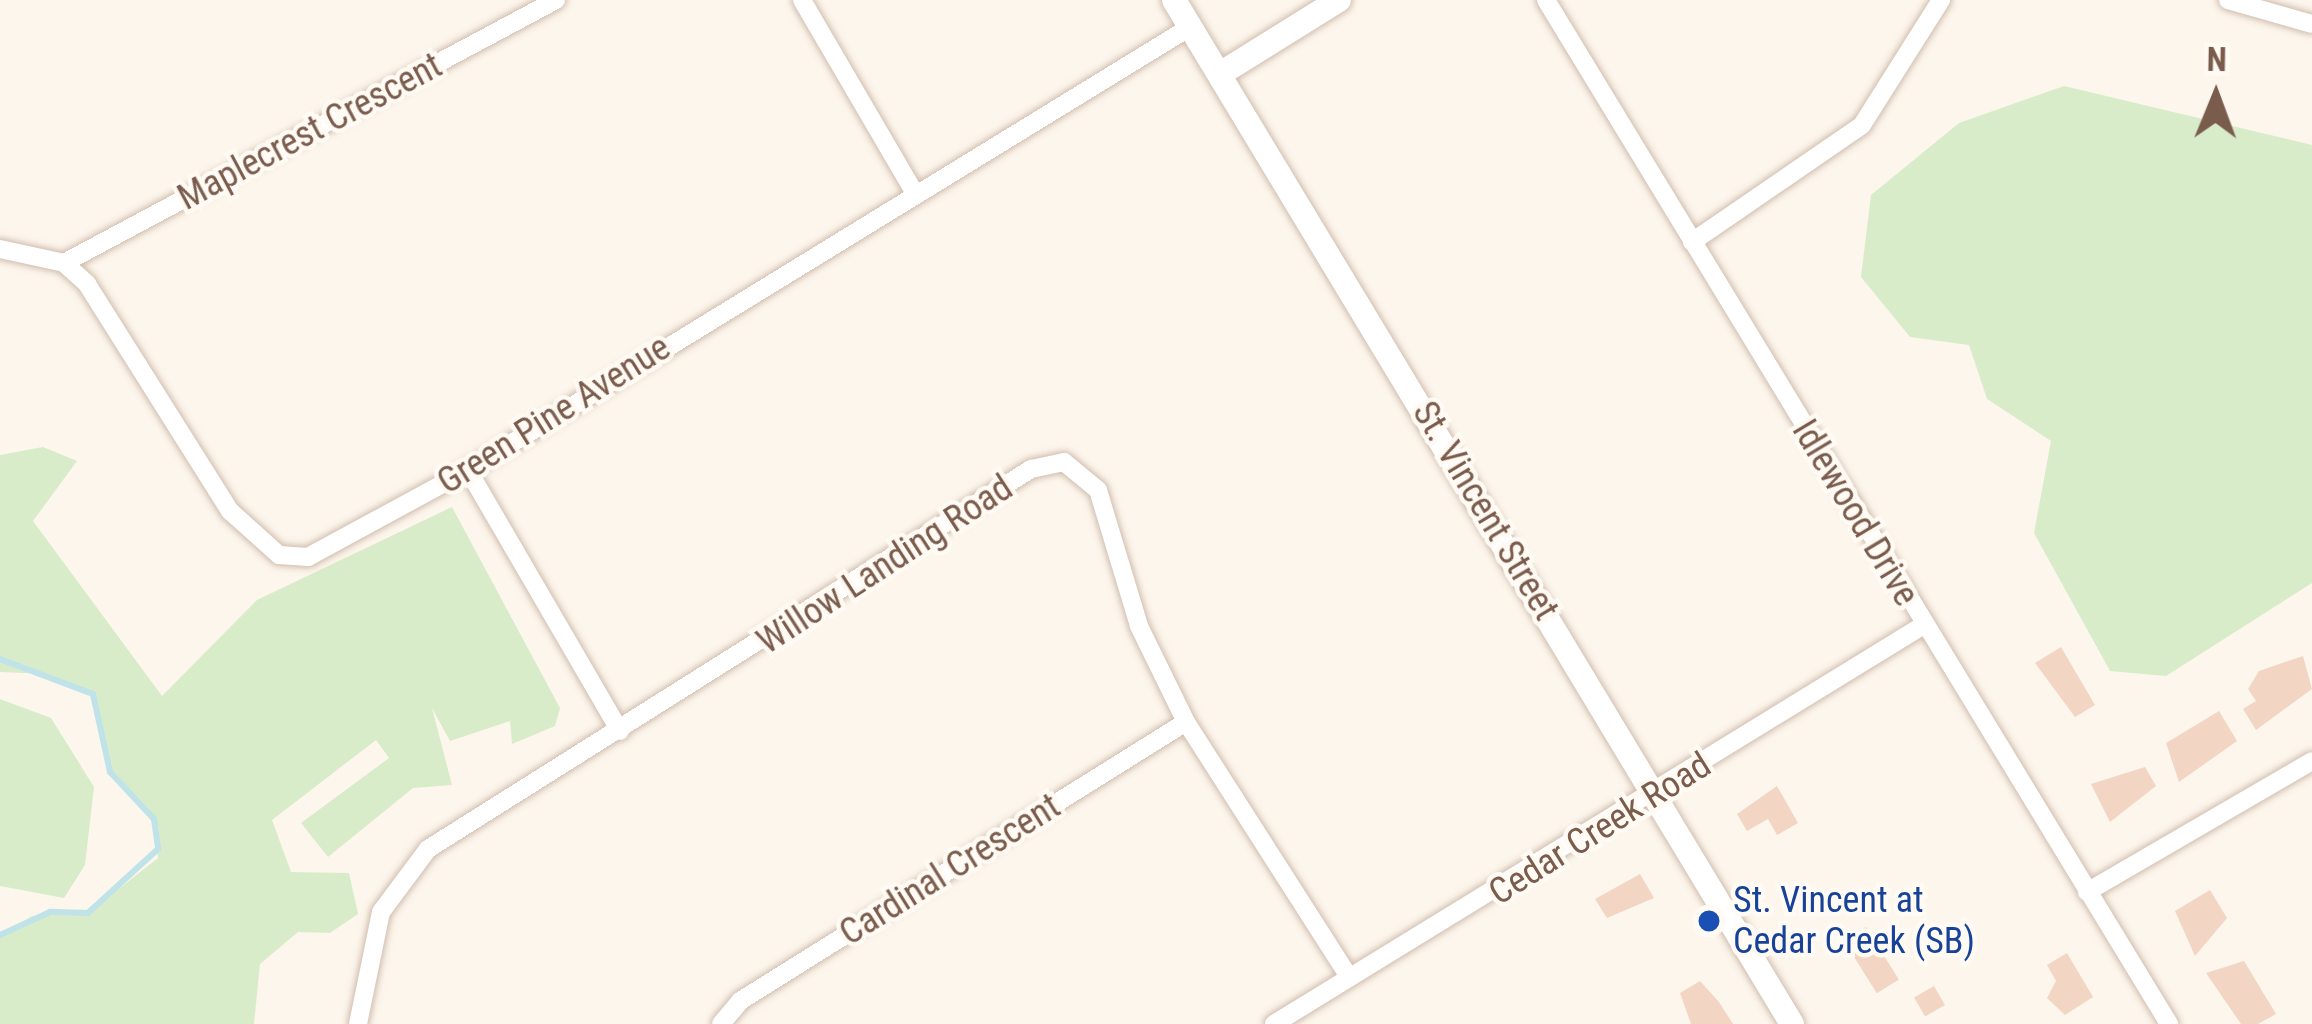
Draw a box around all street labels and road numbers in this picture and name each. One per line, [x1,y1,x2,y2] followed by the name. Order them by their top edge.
[171,44,449,220] street label: Maplecrest Crescent
[430,326,678,504] street label: Green Pine Avenue
[1403,394,1567,628] street label: St. Vincent Street
[1783,412,1927,614] street label: Idlewood Drive
[749,466,1021,664] street label: Willow Landing Road
[1481,744,1719,914] street label: Cedar Creek Road
[832,785,1068,955] street label: Cardinal Crescent

